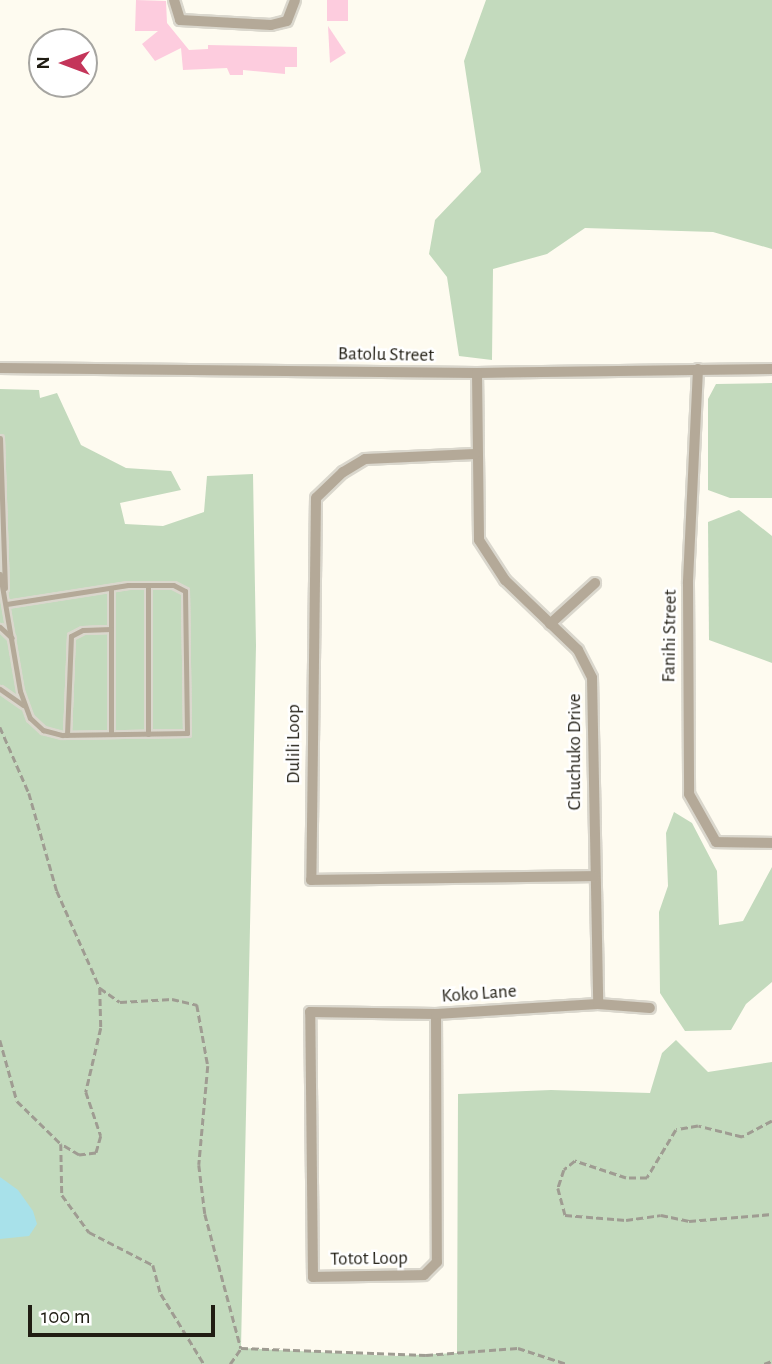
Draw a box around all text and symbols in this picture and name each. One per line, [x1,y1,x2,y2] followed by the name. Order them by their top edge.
[28,28,98,98] north arrow
[34,56,53,70] text: N
[338,343,434,367] street label: Batolu Street
[658,589,682,683] street label: Fanihi Street
[564,694,586,810] street label: Chuchuko Drive
[283,704,305,784] street label: Dulili Loop
[441,980,517,1008] street label: Koko Lane
[330,1247,408,1271] street label: Totot Loop
[32,1290,219,1334] scale bar
[41,1306,91,1327] text: 100 m

